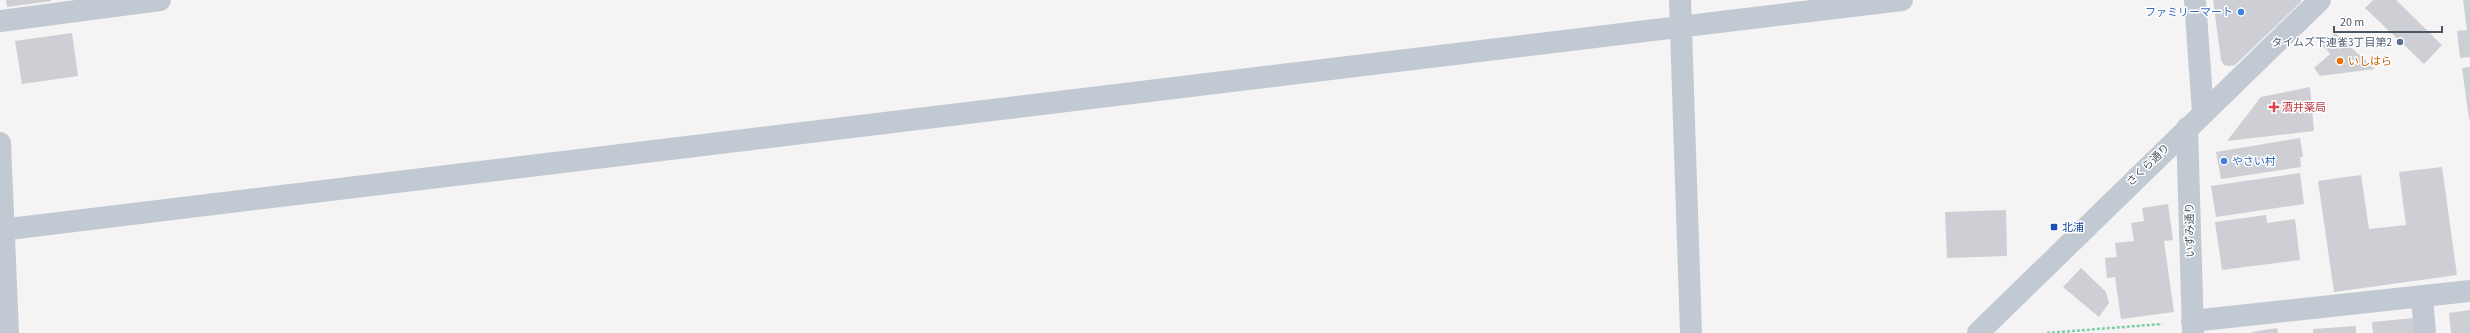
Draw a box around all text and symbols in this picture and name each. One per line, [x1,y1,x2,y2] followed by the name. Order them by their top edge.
[2145,5,2233,20] place label: ファミリーマート
[2236,7,2246,17] marker: ファミリーマート
[2334,8,2442,34] scale bar
[2340,14,2364,31] text: 20 m
[2271,35,2392,50] place label: タイムズ下連雀3丁目第2
[2395,37,2405,47] marker: タイムズ下連雀3丁目第2
[2348,54,2392,69] place label: いしはら
[2335,56,2345,66] marker: いしはら
[2282,100,2326,115] place label: 酒井薬局
[2269,102,2279,112] marker: 酒井薬局
[2123,141,2173,189] street label: さくら通り
[2232,154,2276,169] place label: やさい村
[2219,156,2229,166] marker: やさい村
[2182,202,2198,258] street label: いずみ通り
[2062,220,2084,235] place label: 北浦
[2049,222,2059,232] marker: 北浦

